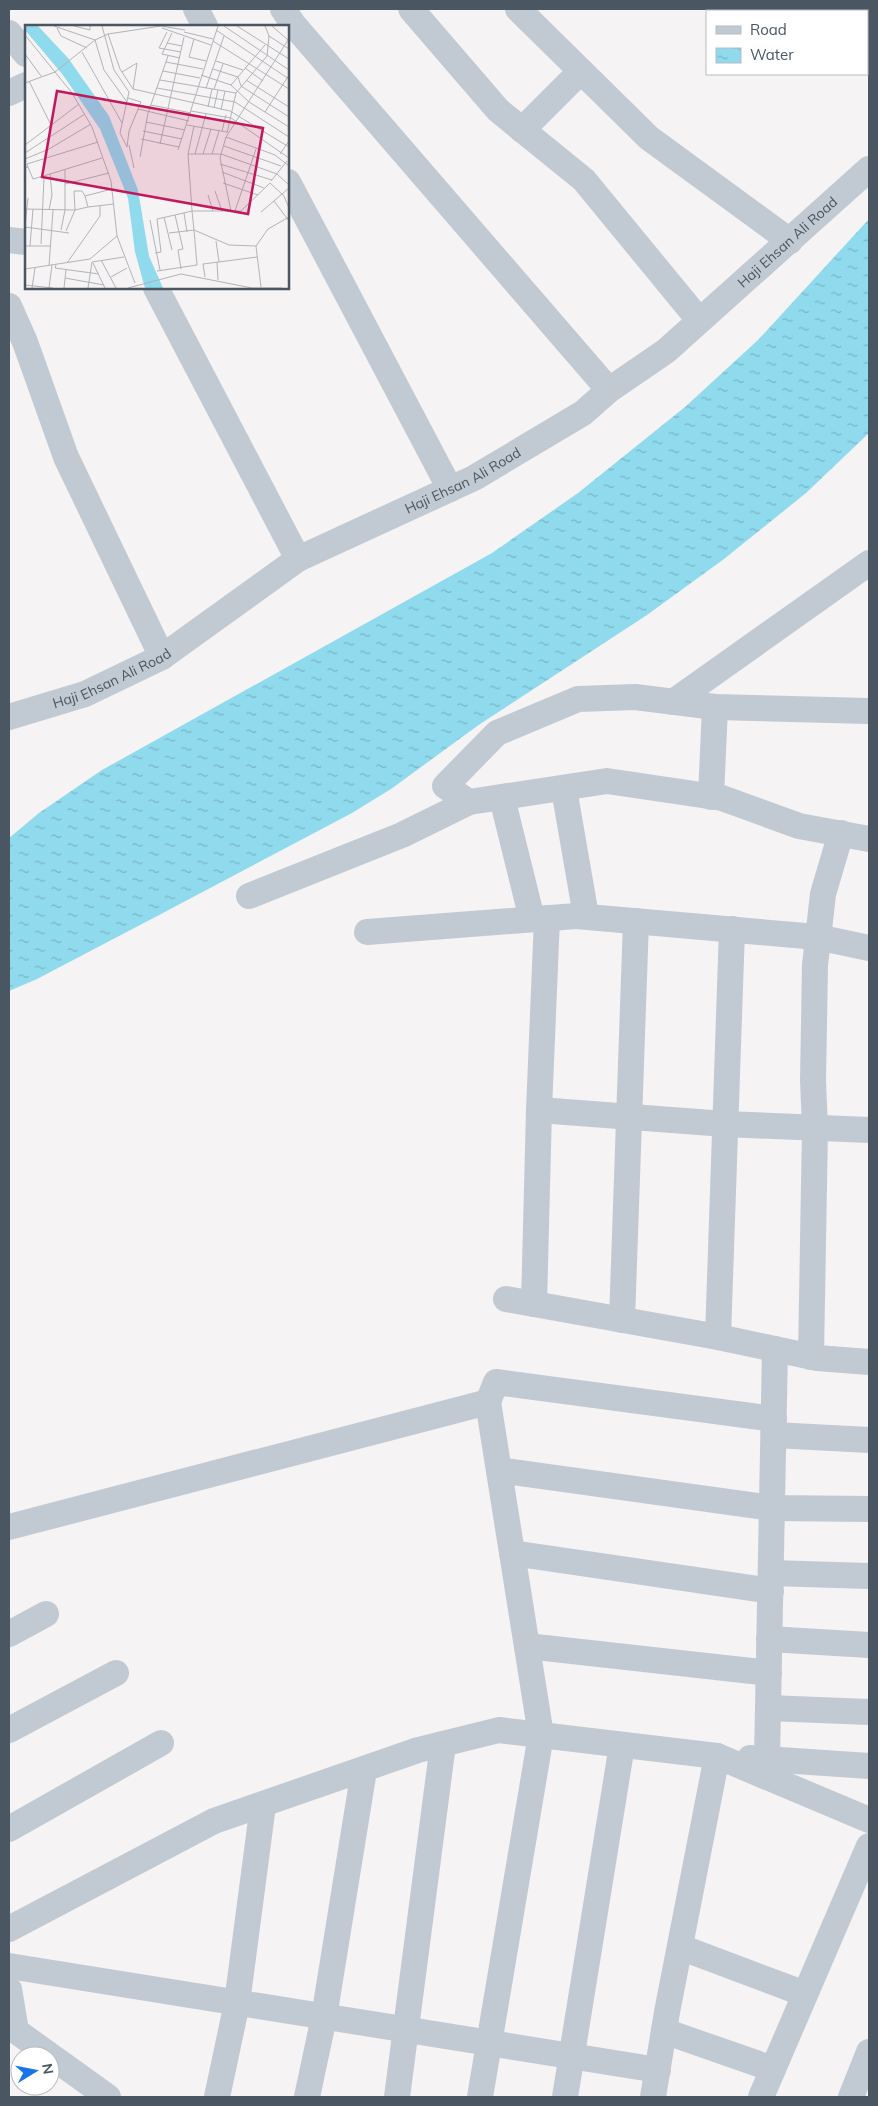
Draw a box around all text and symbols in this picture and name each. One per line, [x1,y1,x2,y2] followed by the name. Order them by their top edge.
[706,10,868,75] legend
[750,20,787,39] text: Road
[25,25,289,289] inset map
[750,45,794,64] text: Water
[734,193,841,292] street label: Haji Ehsan Ali Road
[402,443,524,518] street label: Haji Ehsan Ali Road
[50,644,175,712] street label: Haji Ehsan Ali Road
[10,2046,60,2096] north arrow
[38,2062,58,2076] text: N

